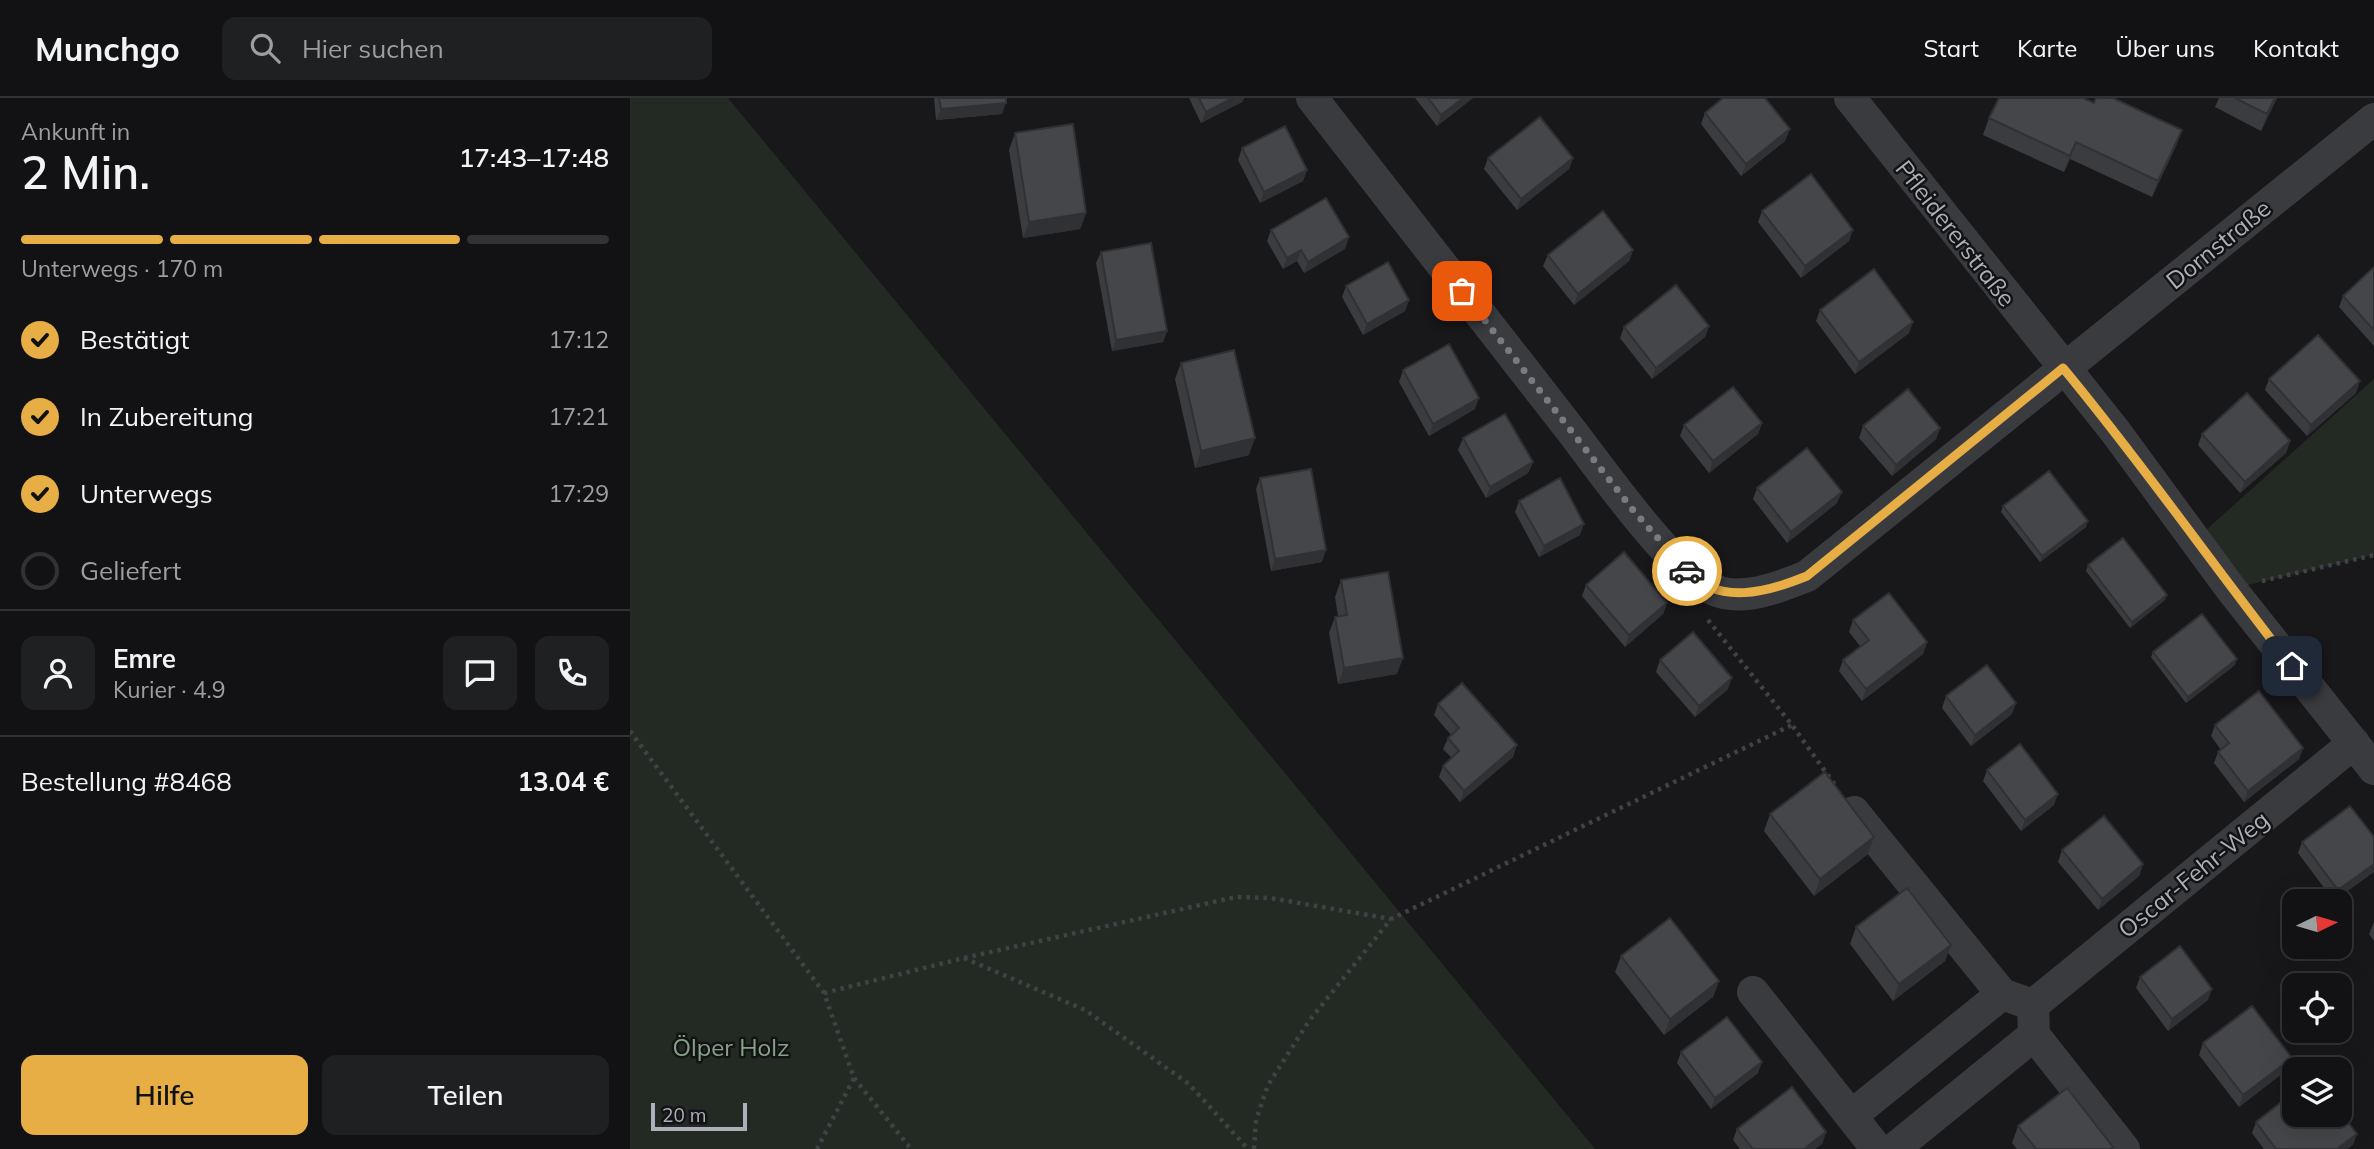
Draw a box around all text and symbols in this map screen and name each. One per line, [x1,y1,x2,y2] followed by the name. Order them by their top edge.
[222,17,712,80] search box
[35,28,180,69] text: Munchgo
[246,29,284,67] icon: search
[302,32,444,65] text: Hier suchen
[1923,33,1979,63] text: Start
[2017,33,2077,63] text: Karte
[2115,33,2215,63] text: Über uns
[2253,33,2339,63] text: Kontakt
[21,117,130,146] text: Ankunft in
[459,141,609,174] text: 17:43–17:48
[21,143,150,201] text: 2 Min.
[1890,154,2022,312] street label: Pfleidererstraße
[2160,193,2276,295] street label: Dornstraße
[21,254,223,283] text: Unterwegs · 170 m
[1432,261,1492,321] pin
[1443,272,1481,310] icon: bag
[21,321,59,359] icon: check
[80,323,189,356] text: Bestätigt
[549,325,609,354] text: 17:12
[21,398,59,436] icon: check
[80,400,253,433] text: In Zubereitung
[549,402,609,431] text: 17:21
[21,475,59,513] icon: check
[80,477,213,510] text: Unterwegs
[549,479,609,508] text: 17:29
[1652,536,1722,606] courier
[1668,552,1706,590] icon: car
[80,554,181,587] text: Geliefert
[21,636,95,710] button: person
[443,636,517,710] button: chat
[535,636,609,710] button: phone
[2262,636,2322,696] pin
[113,642,176,675] text: Emre
[2273,647,2311,685] icon: home
[113,675,225,704] text: Kurier · 4.9
[21,765,232,798] text: Bestellung #8468
[517,765,609,798] text: 13.04 €
[2112,804,2274,944] street label: Oscar-Fehr-Weg
[2282,889,2352,959] north arrow
[2282,889,2352,1127] map controls
[2282,973,2352,1043] button: locate
[673,1032,789,1062] park label: Ölper Holz
[21,1055,308,1135] button: Hilfe
[322,1055,609,1135] button: Teilen
[2282,1057,2352,1127] button: layers
[651,1100,747,1132] scale bar
[662,1103,706,1127] text: 20 m

